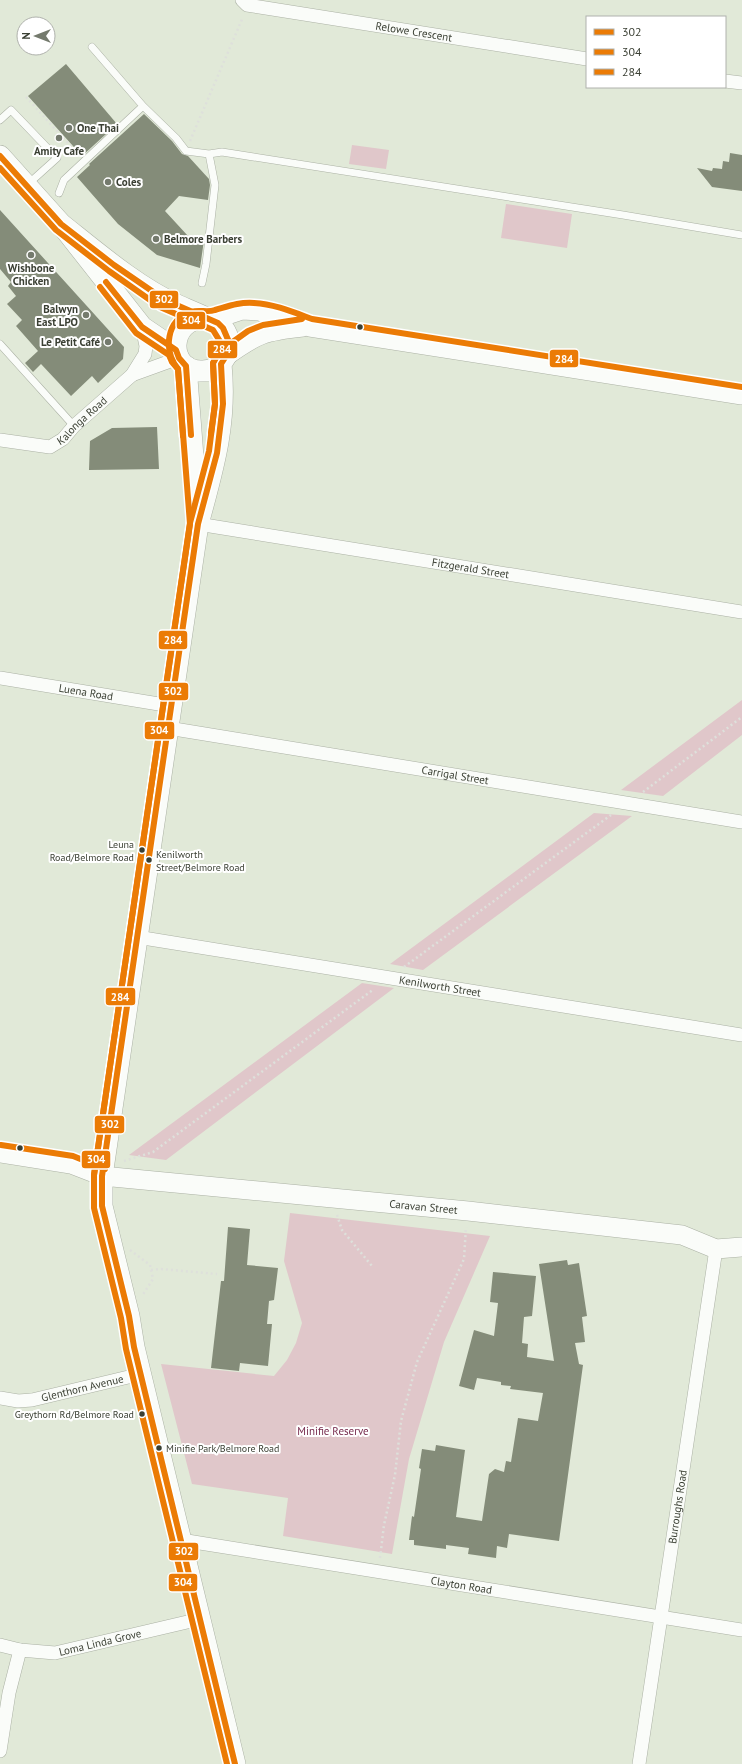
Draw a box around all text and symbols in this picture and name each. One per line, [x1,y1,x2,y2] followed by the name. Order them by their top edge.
[16,16,56,56] north arrow
[586,16,726,88] legend
[375,19,453,45] street label: Relowe Crescent
[622,24,642,39] text: 302
[19,32,33,40] text: N
[622,44,642,59] text: 304
[622,64,642,79] text: 284
[77,121,119,135] place label: One Thai
[64,123,74,133] marker: One Thai
[54,133,64,143] marker: Amity Cafe
[34,144,84,158] place label: Amity Cafe
[116,175,141,189] place label: Coles
[103,177,113,187] marker: Coles
[164,232,242,246] place label: Belmore Barbers
[151,234,161,244] marker: Belmore Barbers
[26,250,36,260] marker: Wishbone Chicken
[8,261,55,288] place label: Wishbone Chicken
[149,290,179,309] line badge: 302
[155,292,173,306] text: 302
[36,302,78,329] place label: Balwyn East LPO
[81,310,91,320] marker: Balwyn East LPO
[176,311,206,330] line badge: 304
[182,313,201,327] text: 304
[355,322,365,332] unlabelled marker
[41,335,100,349] place label: Le Petit Café
[103,337,113,347] marker: Le Petit Café
[207,340,238,359] line badge: 284
[213,342,232,356] text: 284
[549,349,579,368] line badge: 284
[555,352,574,366] text: 284
[54,393,110,448] street label: Kalonga Road
[431,555,510,581] street label: Fitzgerald Street
[158,630,188,650] line badge: 284
[164,633,183,647] text: 284
[58,681,114,703] street label: Luena Road
[158,682,189,701] line badge: 302
[164,684,182,698] text: 302
[144,721,175,740] line badge: 304
[150,723,169,737] text: 304
[421,763,490,787] street label: Carrigal Street
[50,838,134,864] place label: Leuna Road/Belmore Road
[137,845,147,855] marker: Leuna Road/Belmore Road
[156,848,245,874] place label: Kenilworth Street/Belmore Road
[144,855,154,865] marker: Kenilworth Street/Belmore Road
[398,973,482,1000] street label: Kenilworth Street
[105,987,136,1006] line badge: 284
[111,990,130,1004] text: 284
[94,1115,125,1134] line badge: 302
[101,1117,119,1131] text: 302
[15,1143,25,1153] unlabelled marker
[81,1150,111,1169] line badge: 304
[87,1152,106,1166] text: 304
[389,1197,459,1217] street label: Caravan Street
[40,1371,125,1405] street label: Glenthorn Avenue
[15,1408,134,1421] place label: Greythorn Rd/Belmore Road
[137,1409,147,1419] marker: Greythorn Rd/Belmore Road
[297,1424,369,1438] park label: Minifie Reserve
[166,1442,279,1455] place label: Minifie Park/Belmore Road
[154,1443,164,1453] marker: Minifie Park/Belmore Road
[665,1469,690,1545] street label: Burroughs Road
[168,1542,199,1561] line badge: 302
[175,1544,193,1558] text: 302
[168,1573,198,1592] line badge: 304
[430,1573,493,1597] street label: Clayton Road
[174,1575,193,1589] text: 304
[57,1626,143,1659] street label: Loma Linda Grove

